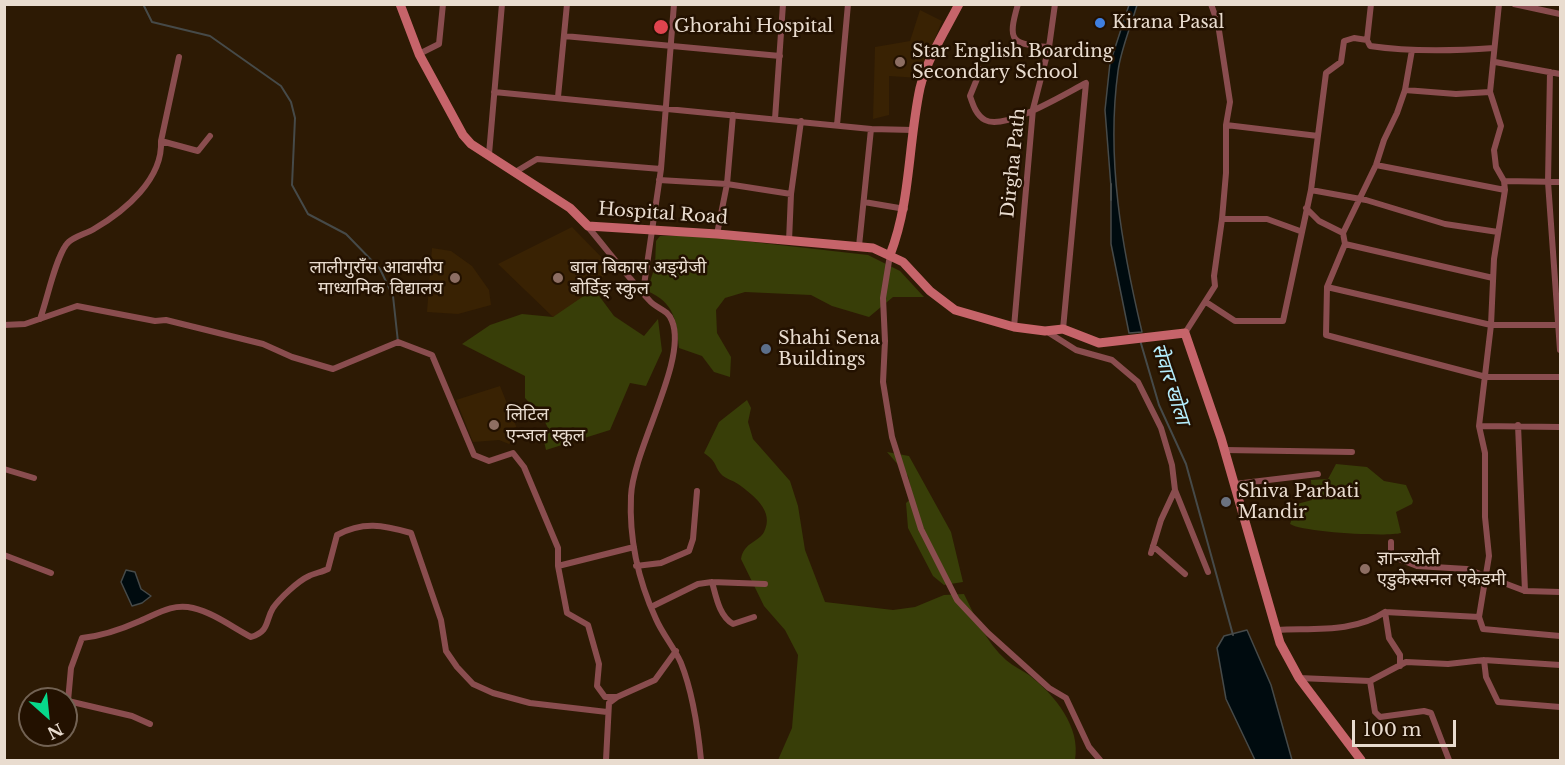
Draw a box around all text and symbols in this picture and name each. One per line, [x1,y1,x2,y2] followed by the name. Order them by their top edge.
[1112,12,1224,34] place label: Kirana Pasal
[674,16,833,38] place label: Ghorahi Hospital
[1093,16,1107,30] marker: Kirana Pasal
[652,18,670,36] marker: Ghorahi Hospital
[912,41,1113,84] place label: Star English Boarding Secondary School
[893,55,907,69] marker: Star English Boarding Secondary School
[997,107,1031,219] street label: Dirgha Path
[597,199,729,229] street label: Hospital Road
[309,257,443,300] place label: लालीगुराँस आवासीय माध्यामिक विद्यालय
[570,257,706,300] place label: बाल बिकास अङ्ग्रेजी बोर्डिङ् स्कुल
[448,271,462,285] marker: लालीगुराँस आवासीय माध्यामिक विद्यालय
[551,271,565,285] marker: बाल बिकास अङ्ग्रेजी बोर्डिङ् स्कुल
[778,328,880,370] place label: Shahi Sena Buildings
[1146,340,1194,428] water label: सेवार खोला
[759,342,773,356] marker: Shahi Sena Buildings
[506,404,585,446] place label: लिटिल एन्जल स्कूल
[487,418,501,432] marker: लिटिल एन्जल स्कूल
[1238,481,1359,524] place label: Shiva Parbati Mandir
[1219,495,1233,509] marker: Shiva Parbati Mandir
[1377,548,1506,590] place label: ज्ञान्ज्योती एडुकेस्सनल एकेडमी
[1358,562,1372,576] marker: ज्ञान्ज्योती एडुकेस्सनल एकेडमी
[18,687,78,747] north arrow
[1355,708,1458,746] scale bar
[44,719,67,744] text: N
[1363,719,1421,741] text: 100 m

